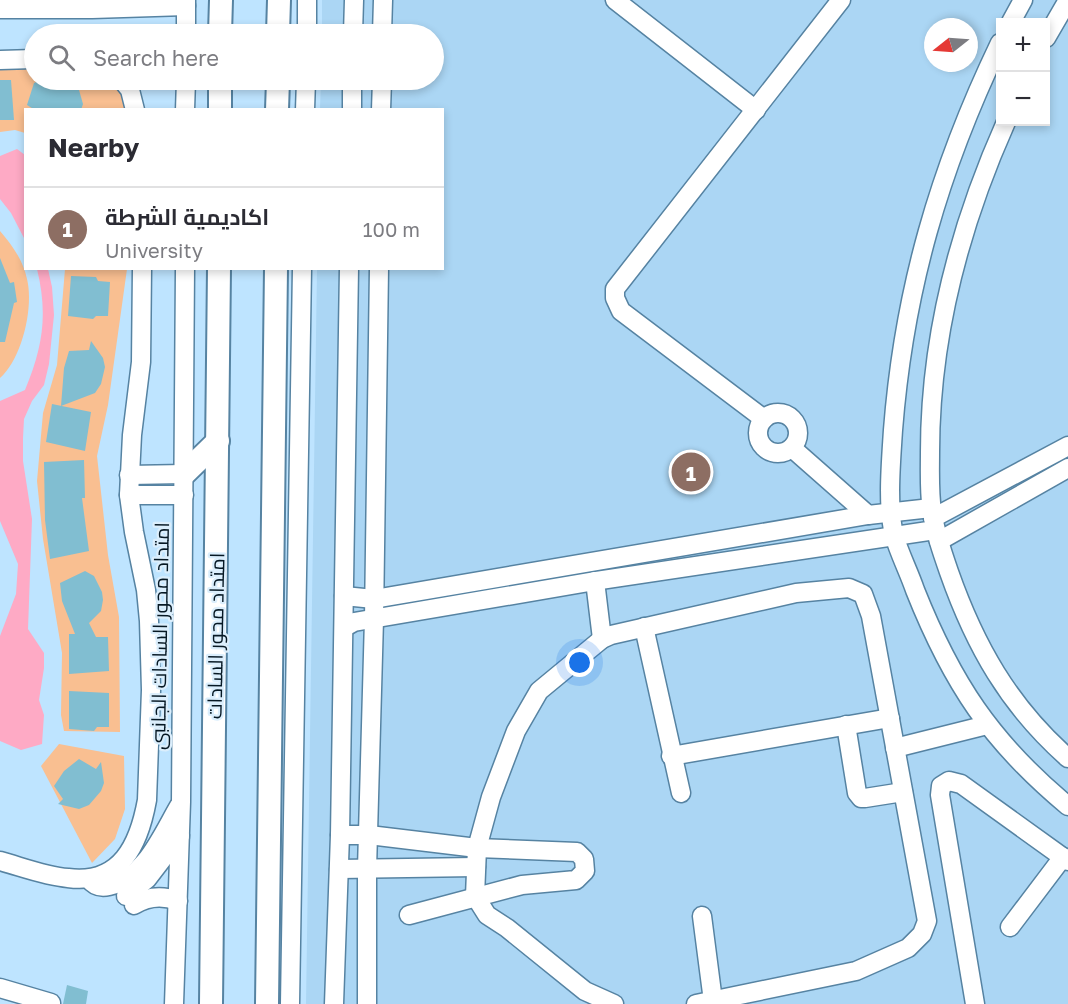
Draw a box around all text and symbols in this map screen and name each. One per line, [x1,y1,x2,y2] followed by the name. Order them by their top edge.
[924,18,978,72] north arrow
[996,18,1050,126] map controls
[996,18,1050,72] button: +
[24,24,444,90] search box
[45,41,78,74] icon: search
[93,44,219,71] text: Search here
[996,72,1050,126] button: −
[48,132,139,163] text: Nearby
[105,203,269,230] text: اكاديمية الشرطة
[62,217,73,241] text: 1
[363,217,420,241] text: 100 m
[105,238,203,262] text: University
[672,450,710,494] pin: 1
[145,522,175,750] street label: امتداد محور السادات الجانبى
[202,553,229,719] street label: امتداد محور السادات
[565,648,594,677] your location

